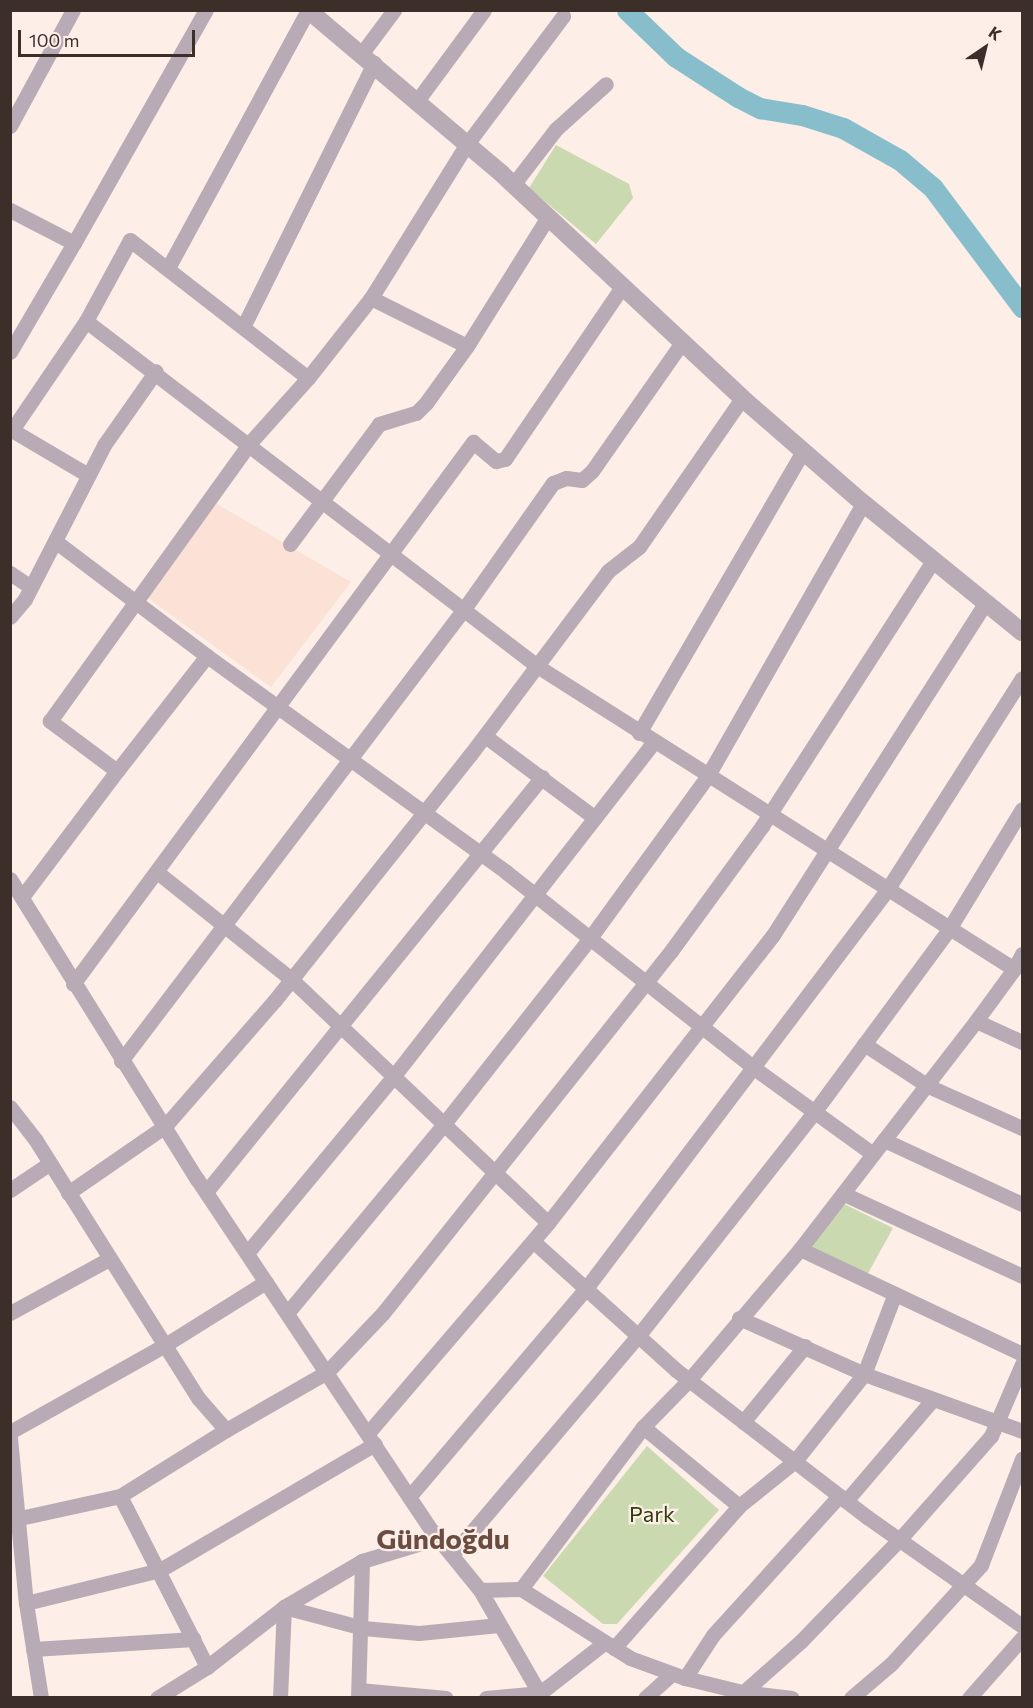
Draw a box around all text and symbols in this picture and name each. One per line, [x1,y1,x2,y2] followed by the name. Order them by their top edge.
[21,18,198,56] scale bar
[955,18,1015,78] north arrow
[986,22,1006,44] text: K
[29,29,79,51] text: 100 m
[629,1501,675,1527] park label: Park
[376,1521,510,1555] district label: Gündoğdu

